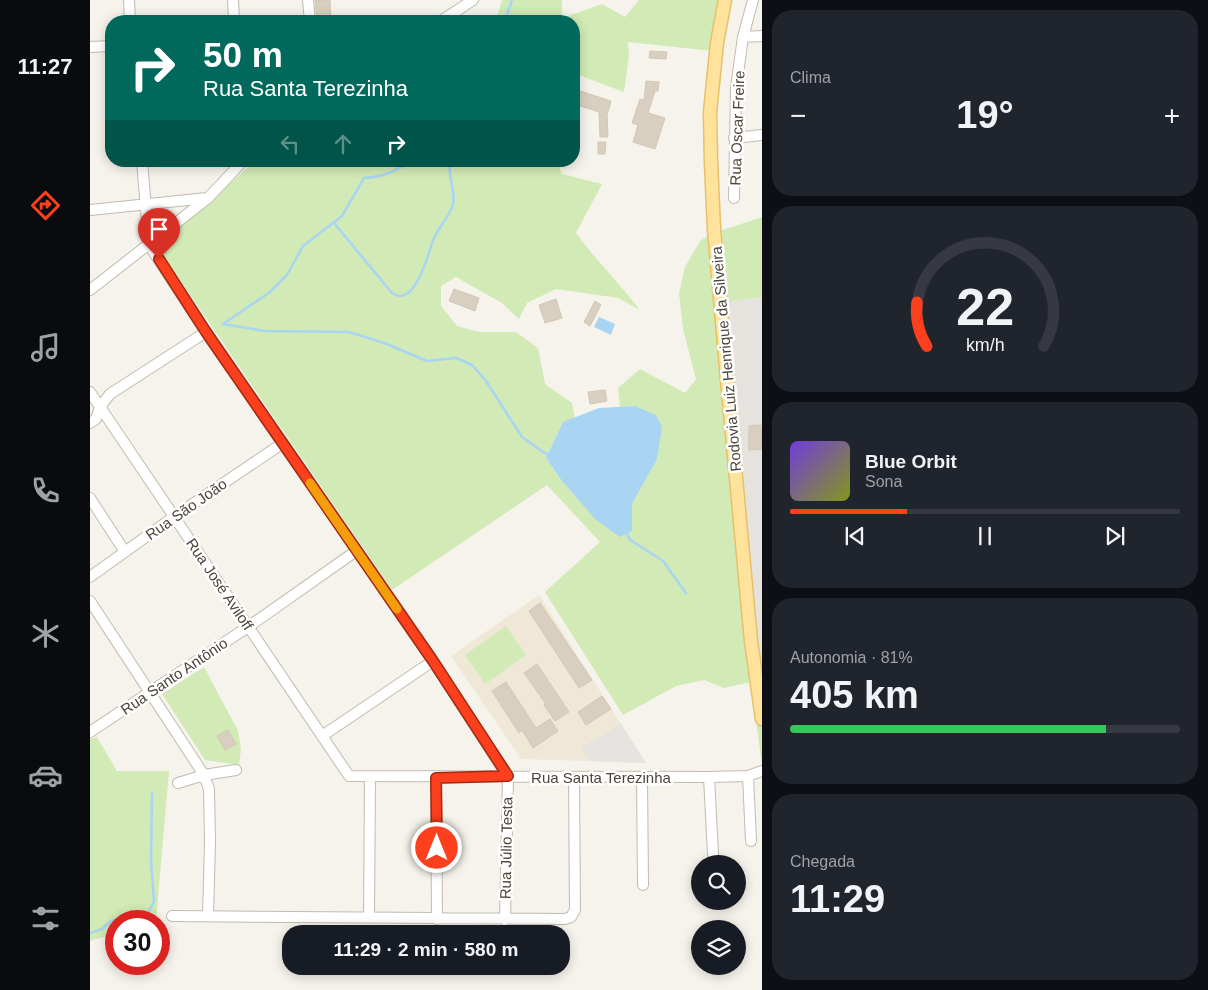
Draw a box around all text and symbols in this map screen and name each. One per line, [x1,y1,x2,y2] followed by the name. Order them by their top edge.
[120,35,185,100] icon: right
[203,35,283,74] text: 50 m
[17,54,73,79] text: 11:27
[790,69,831,86] text: Clima
[726,70,748,186] street label: Rua Oscar Freire
[203,76,408,101] text: Rua Santa Terezinha
[956,94,1014,136] text: 19°
[790,100,806,131] text: −
[1164,100,1180,131] text: +
[276,130,304,158] icon: left
[329,130,357,158] icon: ahead
[382,130,410,158] icon: right
[28,188,63,223] icon: directions
[138,208,180,259] pin
[145,215,173,243] icon: arrive
[708,245,744,472] street label: Rodovia Luiz Henrique da Silveira
[956,278,1014,336] text: 22
[28,330,63,365] icon: music
[966,335,1004,355] text: km/h
[865,451,957,472] text: Blue Orbit
[28,473,63,508] icon: phone
[865,473,902,490] text: Sona
[142,475,230,543] street label: Rua São João
[841,522,869,550] icon: previous
[971,522,999,550] icon: pause
[1101,522,1129,550] icon: next
[183,535,257,634] street label: Rua José Aviloff
[28,616,63,651] icon: climate
[117,634,231,718] street label: Rua Santo Antônio
[790,649,913,666] text: Autonomia · 81%
[790,674,919,716] text: 405 km
[28,758,63,793] icon: car
[531,769,672,786] street label: Rua Santa Terezinha
[497,796,515,899] street label: Rua Júlio Testa
[410,821,462,873] position arrow
[790,853,855,870] text: Chegada
[691,855,746,975] map controls
[691,855,746,910] button: search
[790,878,885,920] text: 11:29
[28,901,63,936] icon: filters
[105,910,170,975] speed limit sign: 30
[691,920,746,975] button: layers
[334,939,518,960] text: 11:29 · 2 min · 580 m

